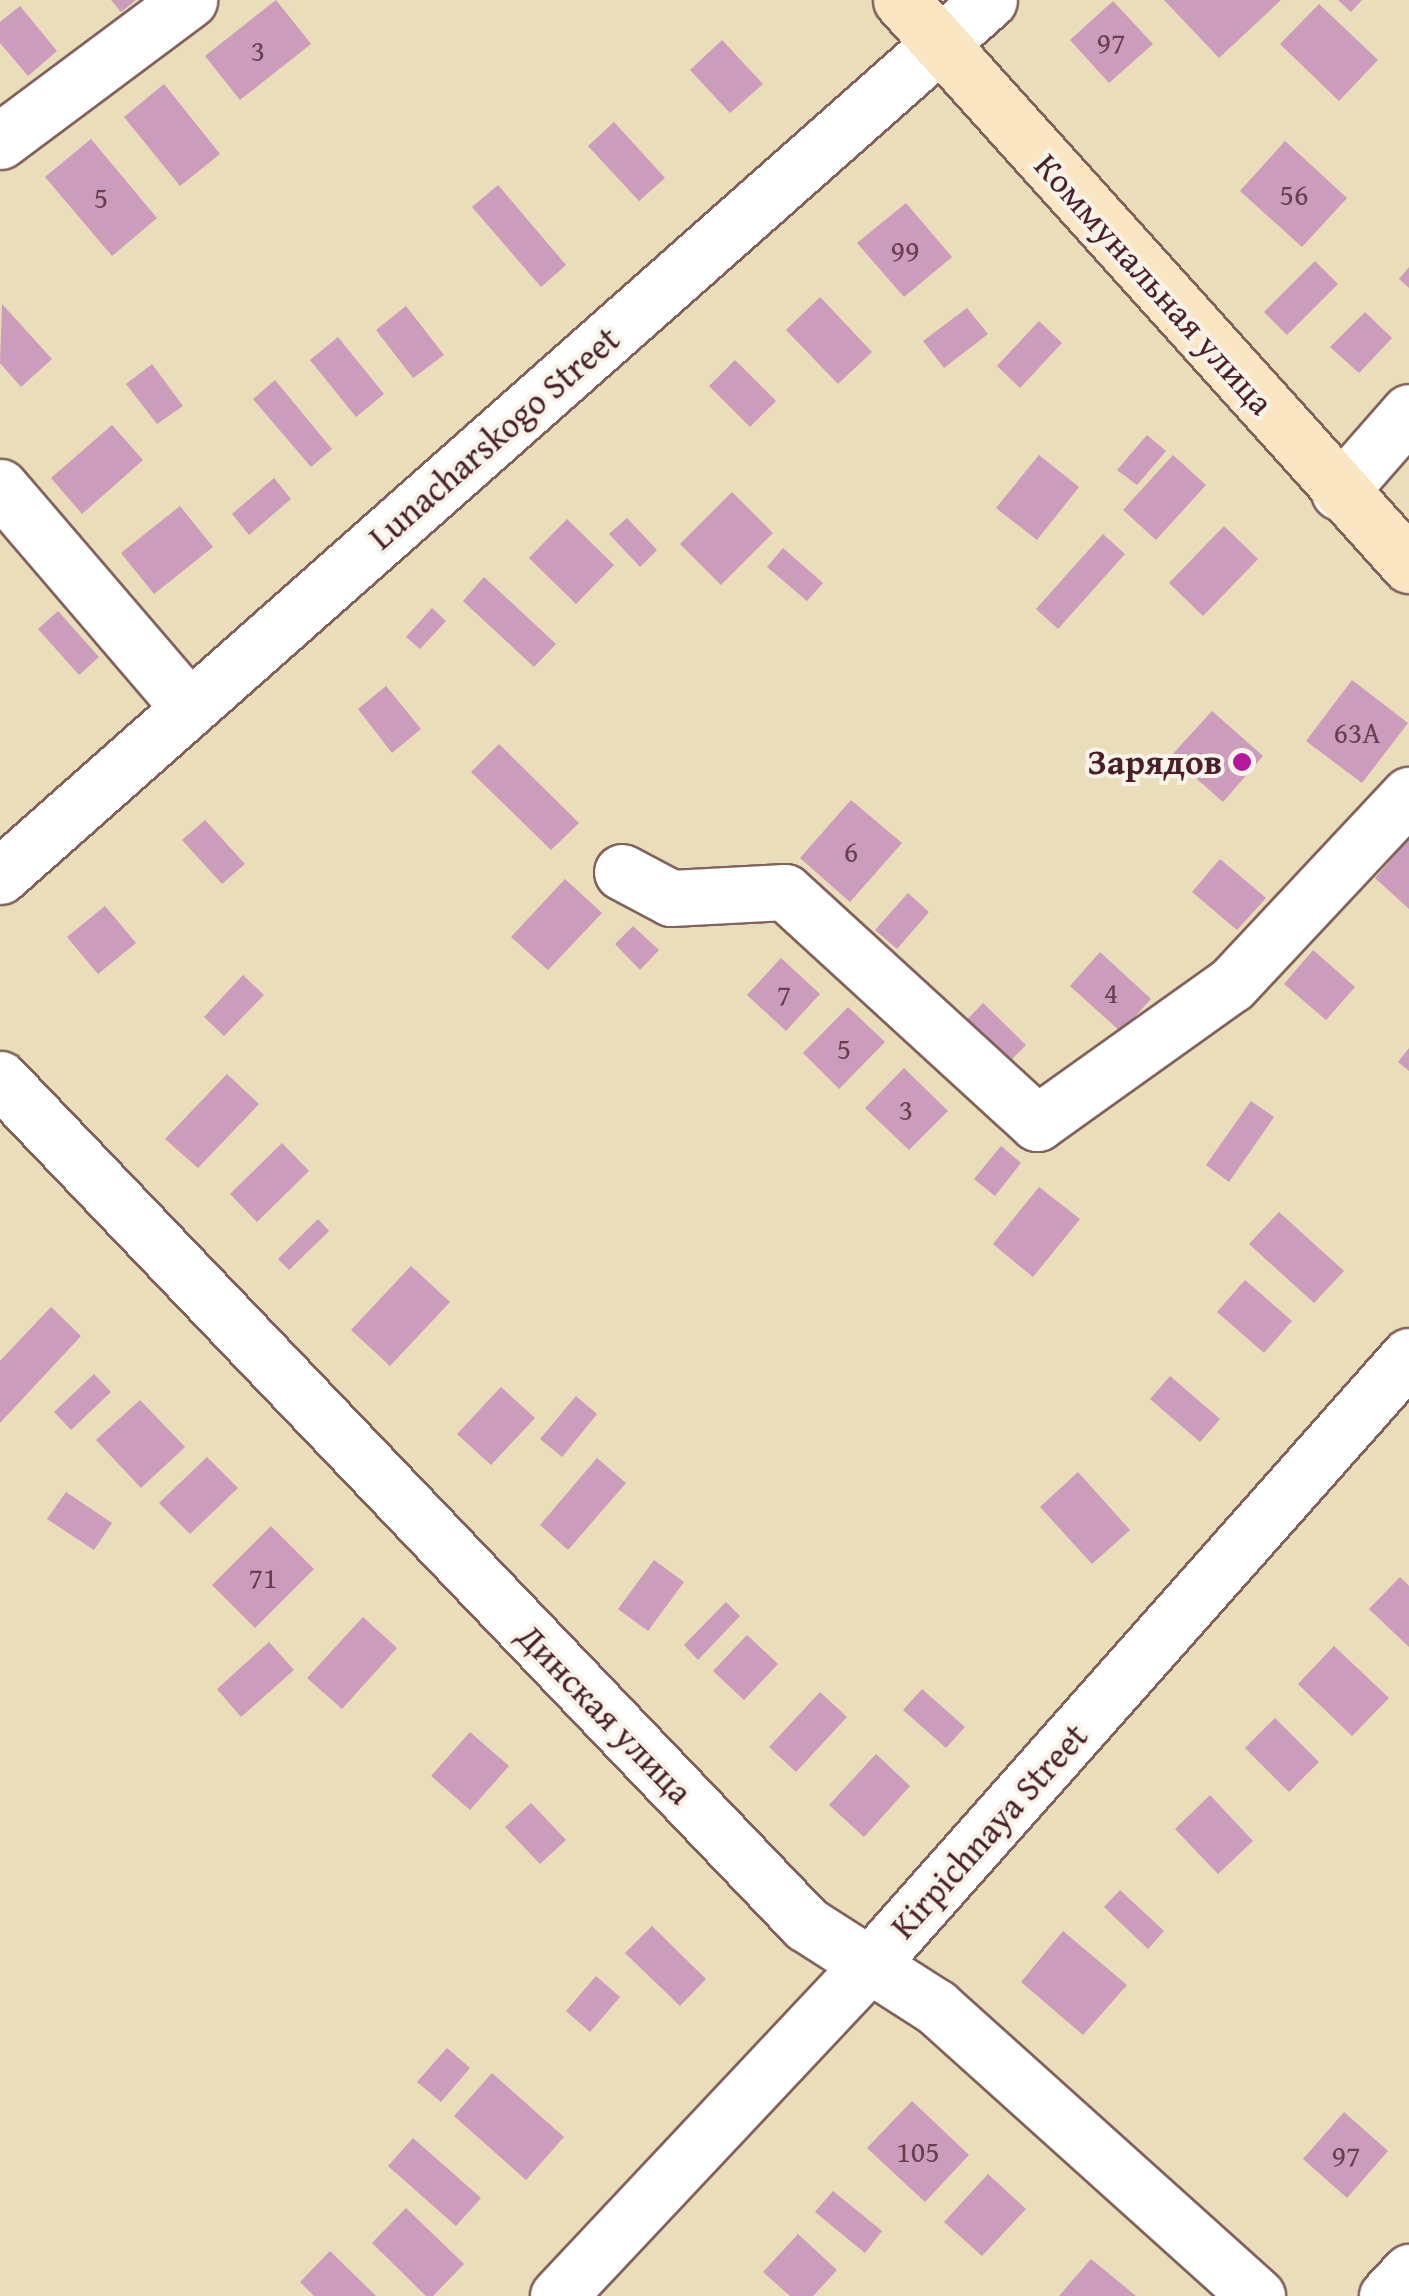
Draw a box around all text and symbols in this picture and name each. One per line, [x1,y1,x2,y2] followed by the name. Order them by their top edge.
[1097,24,1125,60] house number: 97
[251,32,265,68] house number: 3
[1026,145,1282,423] street label: Коммунальная улица
[1280,176,1308,212] house number: 56
[94,179,108,215] house number: 5
[891,232,919,268] house number: 99
[360,318,628,558] street label: Lunacharskogo Street
[1333,714,1381,750] house number: 63А
[1087,741,1222,783] place label: Зарядов
[1231,751,1253,773] marker: Зарядов
[844,833,858,869] house number: 6
[1104,974,1118,1010] house number: 4
[777,976,791,1012] house number: 7
[837,1030,851,1066] house number: 5
[899,1091,913,1127] house number: 3
[249,1559,277,1595] house number: 71
[509,1615,701,1813] street label: Динская улица
[882,1715,1096,1947] street label: Kirpichnaya Street
[896,2133,940,2169] house number: 105
[1332,2137,1360,2173] house number: 97

